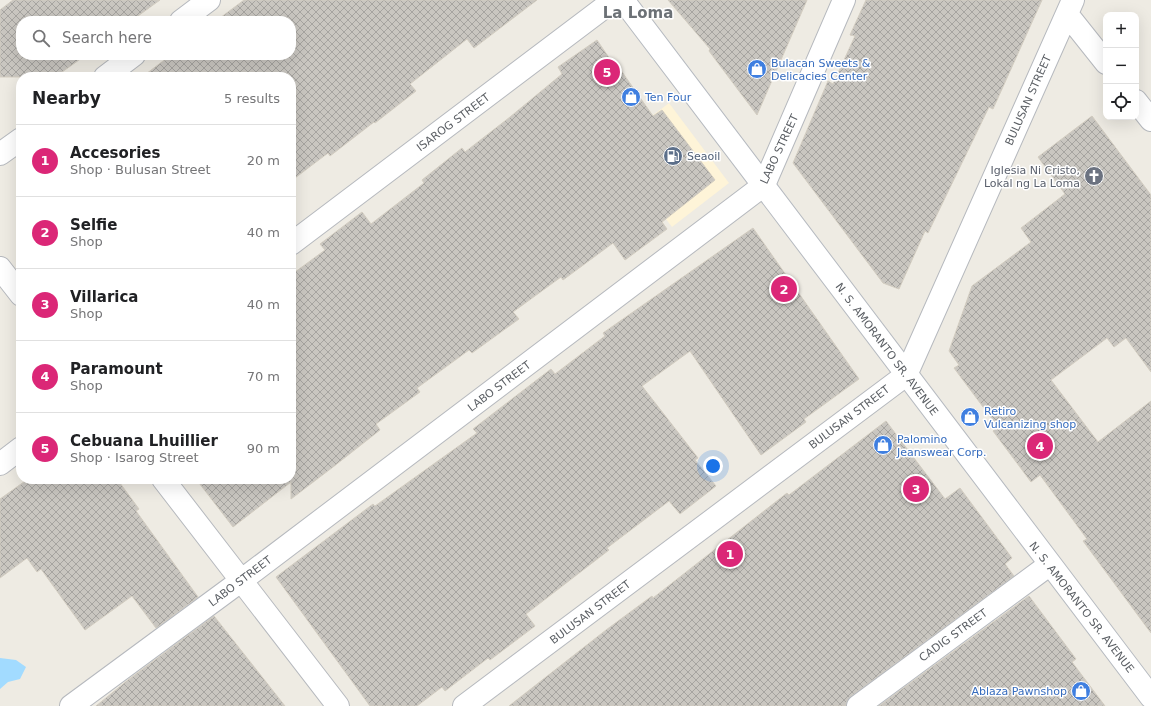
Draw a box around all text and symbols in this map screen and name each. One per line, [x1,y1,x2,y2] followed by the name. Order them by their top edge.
[603,4,673,22] district label: La Loma
[1103,12,1139,120] map controls
[1103,12,1139,48] button: +
[16,16,296,60] search box
[30,27,52,49] icon: search
[62,29,152,47] text: Search here
[1103,48,1139,84] button: −
[1003,53,1054,147] street label: BULUSAN STREET
[594,57,620,87] pin: 5
[771,57,871,83] place label: Bulacan Sweets & Delicacies Center
[746,58,768,80] shop icon: Bulacan Sweets & Delicacies Center
[1103,84,1139,120] button: locate
[620,86,642,108] shop icon: Ten Four
[32,88,101,108] text: Nearby
[414,90,493,154] street label: ISAROG STREET
[224,91,280,106] text: 5 results
[644,91,692,104] place label: Ten Four
[758,112,801,186] street label: LABO STREET
[70,144,160,162] text: Accesories
[662,145,684,167] fuel station icon: Seaoil
[687,150,720,163] place label: Seaoil
[40,153,50,168] text: 1
[247,153,280,168] text: 20 m
[70,162,211,177] text: Shop · Bulusan Street
[984,164,1080,190] place label: Iglesia Ni Cristo, Lokal ng La Loma
[1083,165,1105,187] church icon: Iglesia Ni Cristo, Lokal ng La Loma
[70,216,117,234] text: Selfie
[40,225,50,240] text: 2
[247,225,280,240] text: 40 m
[70,234,103,249] text: Shop
[771,274,797,304] pin: 2
[833,281,941,418] street label: N. S. AMORANTO SR. AVENUE
[70,288,138,306] text: Villarica
[40,297,50,312] text: 3
[247,297,280,312] text: 40 m
[70,306,103,321] text: Shop
[465,358,534,414] street label: LABO STREET
[70,360,163,378] text: Paramount
[40,369,50,384] text: 4
[247,369,280,384] text: 70 m
[70,378,103,393] text: Shop
[806,383,892,452] street label: BULUSAN STREET
[984,405,1076,431] place label: Retiro Vulcanizing shop
[959,406,981,428] shop icon: Retiro Vulcanizing shop
[1027,431,1053,461] pin: 4
[70,432,218,450] text: Cebuana Lhuillier
[896,433,986,459] place label: Palomino Jeanswear Corp.
[872,434,894,456] shop icon: Palomino Jeanswear Corp.
[40,441,50,456] text: 5
[247,441,280,456] text: 90 m
[70,450,199,465] text: Shop · Isarog Street
[703,456,723,476] your location
[903,474,929,504] pin: 3
[717,539,743,569] pin: 1
[1026,539,1137,675] street label: N. S. AMORANTO SR. AVENUE
[206,553,275,609] street label: LABO STREET
[547,578,633,647] street label: BULUSAN STREET
[917,606,990,664] street label: CADIG STREET
[1070,680,1092,702] shop icon: Ablaza Pawnshop
[971,685,1067,698] place label: Ablaza Pawnshop

